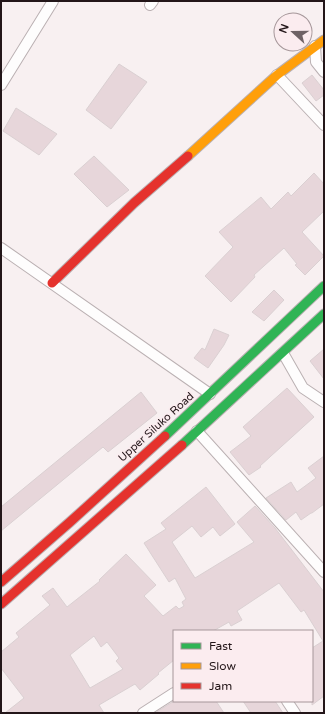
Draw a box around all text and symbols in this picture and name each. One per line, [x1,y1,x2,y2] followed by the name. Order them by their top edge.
[273,12,313,52] north arrow
[276,22,292,35] text: N
[116,390,197,464] street label: Upper Siluko Road
[173,630,313,702] legend
[209,639,233,653] text: Fast
[209,659,236,673] text: Slow
[209,679,232,693] text: Jam

